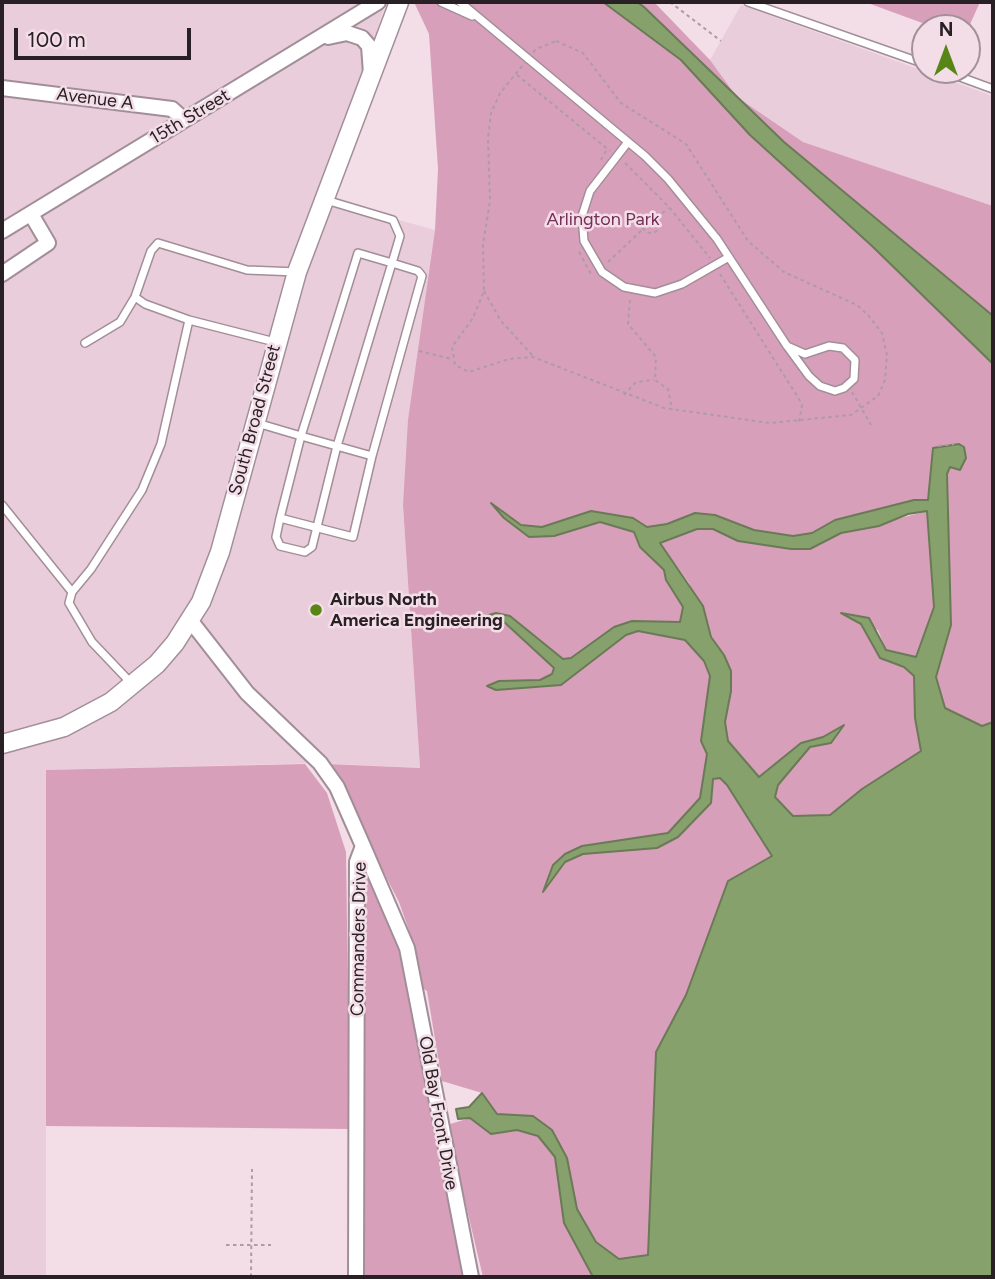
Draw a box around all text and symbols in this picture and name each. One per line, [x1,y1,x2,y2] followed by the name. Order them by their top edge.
[18,14,194,58] scale bar
[911,14,981,84] north arrow
[939,18,953,41] text: N
[27,27,86,52] text: 100 m
[55,84,135,114] street label: Avenue A
[146,85,234,149] street label: 15th Street
[547,209,659,231] park label: Arlington Park
[225,342,285,498] street label: South Broad Street
[330,589,503,632] place label: Airbus North America Engineering
[308,602,324,618] marker: Airbus North America Engineering
[347,862,371,1016] street label: Commanders Drive
[414,1034,462,1192] street label: Old Bay Front Drive

